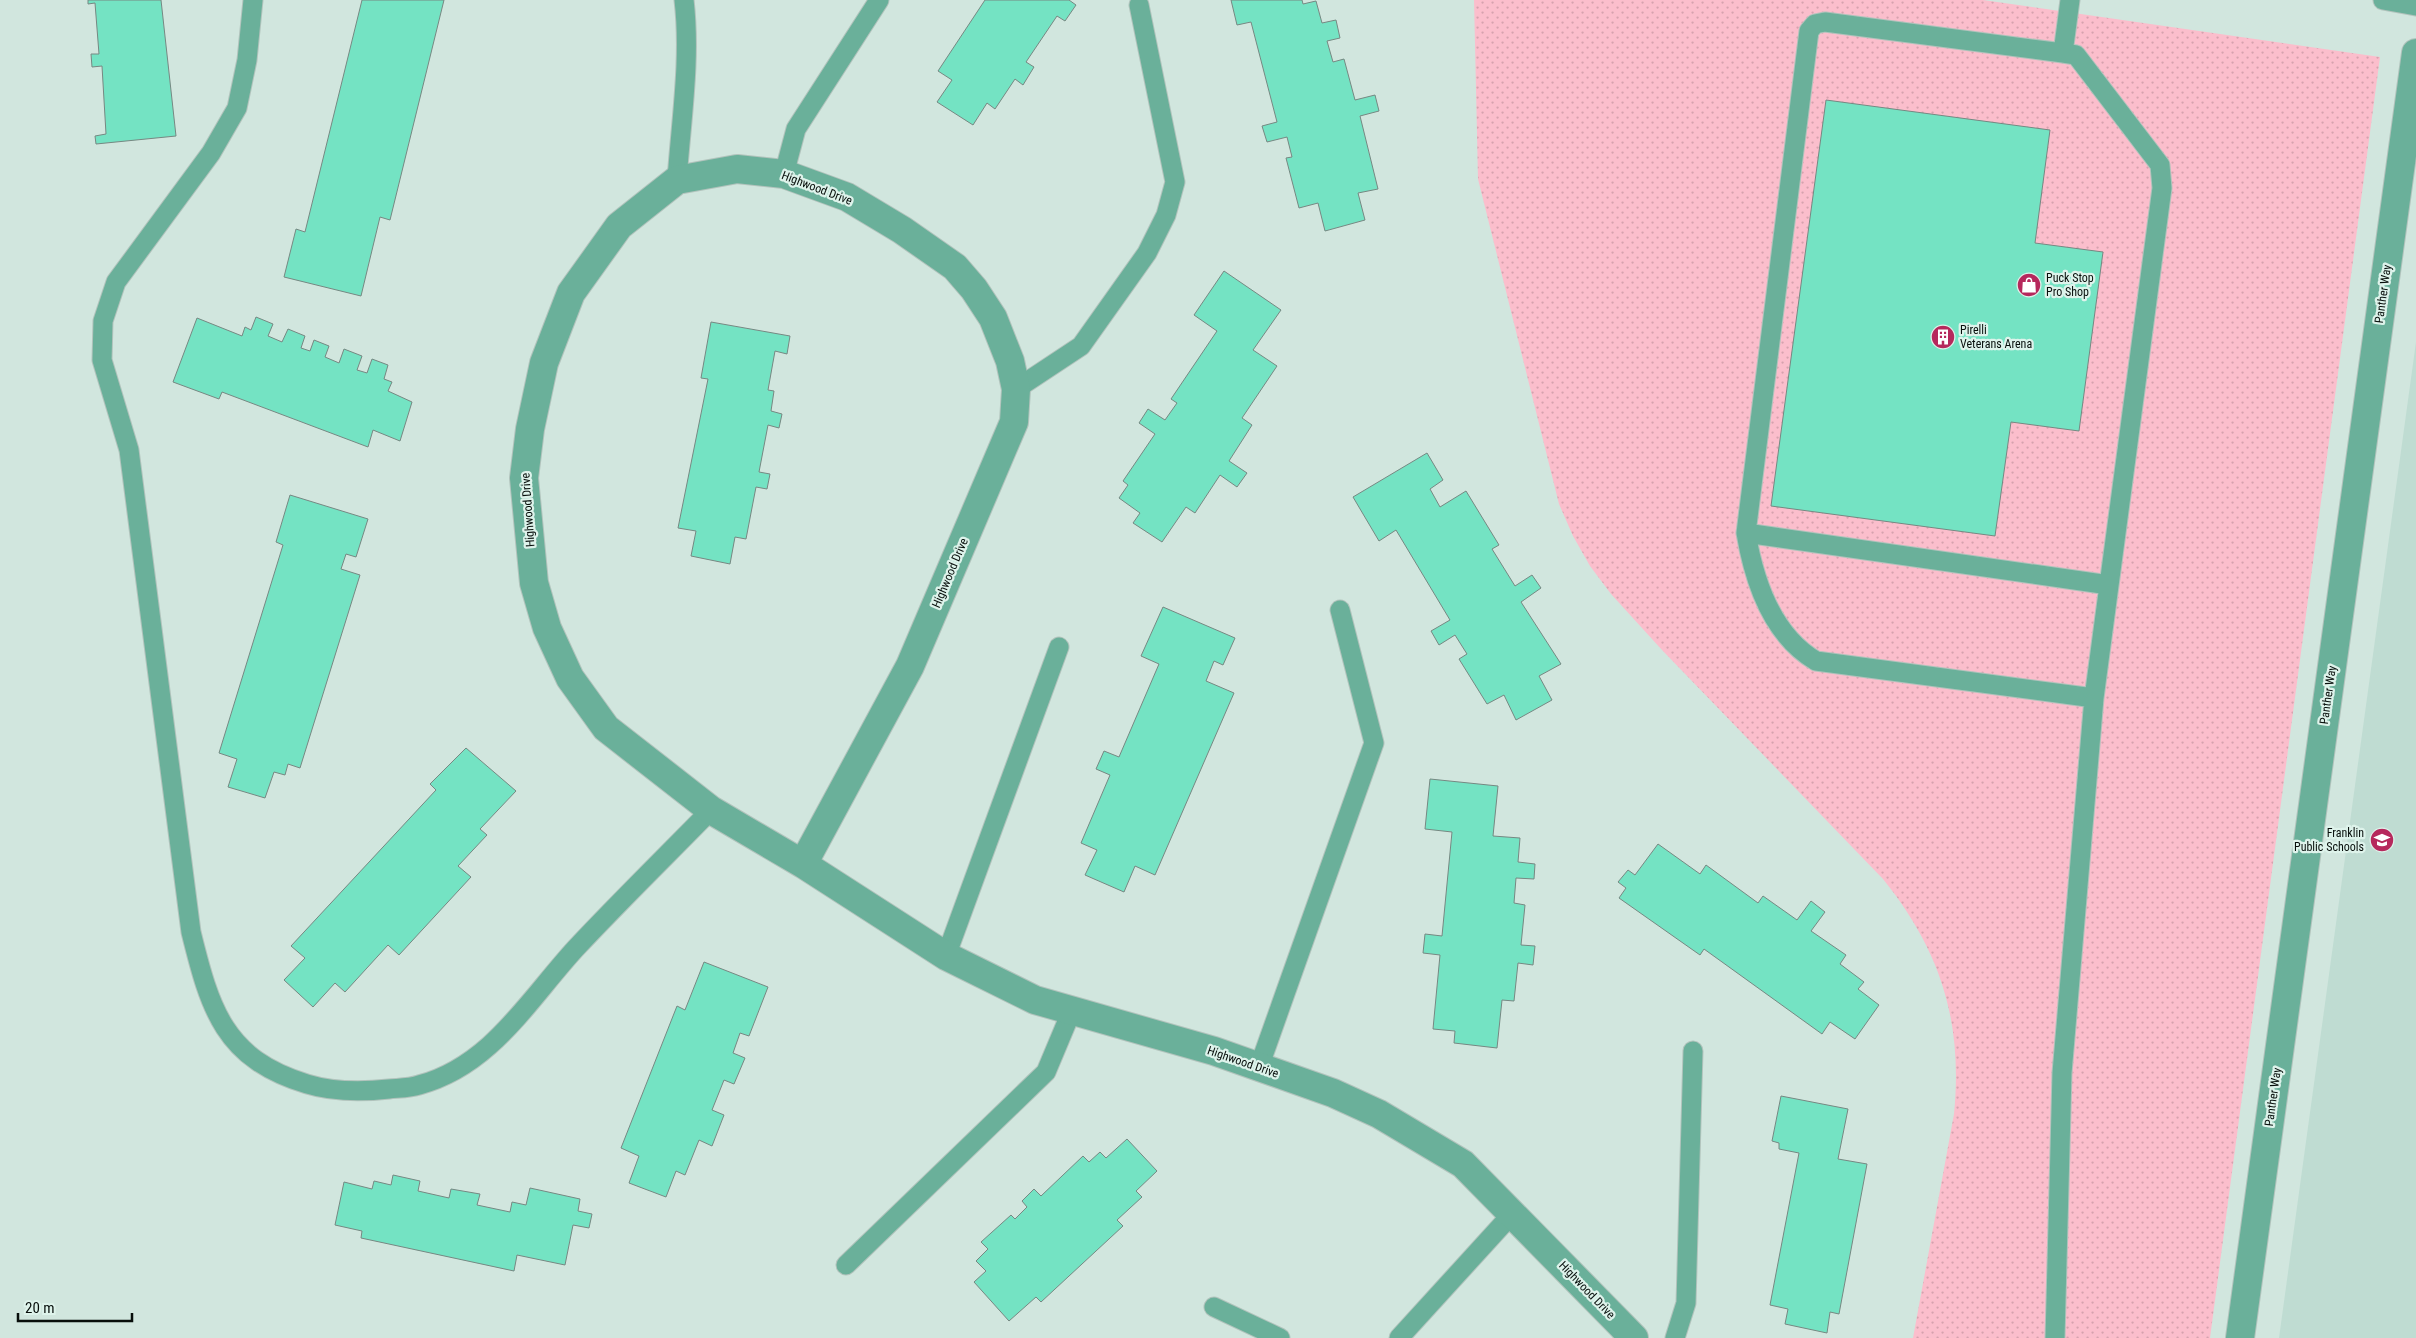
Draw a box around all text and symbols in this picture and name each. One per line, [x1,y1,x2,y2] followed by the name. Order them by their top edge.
[780,168,855,208] street label: Highwood Drive
[2372,264,2394,324] street label: Panther Way
[2046,271,2094,299] place label: Puck Stop Pro Shop
[2016,272,2042,298] shop icon: Puck Stop Pro Shop
[1960,323,2032,351] place label: Pirelli Veterans Arena
[1930,324,1956,350] building icon: Pirelli Veterans Arena
[518,472,538,548] street label: Highwood Drive
[929,536,971,610] street label: Highwood Drive
[2317,665,2339,725] street label: Panther Way
[2294,826,2364,854] place label: Franklin Public Schools
[2369,827,2395,853] school or university icon: Franklin Public Schools
[1206,1043,1281,1081] street label: Highwood Drive
[2262,1067,2284,1127] street label: Panther Way
[1556,1258,1618,1322] street label: Highwood Drive
[18,1290,131,1322] scale bar
[25,1299,55,1317] text: 20 m

